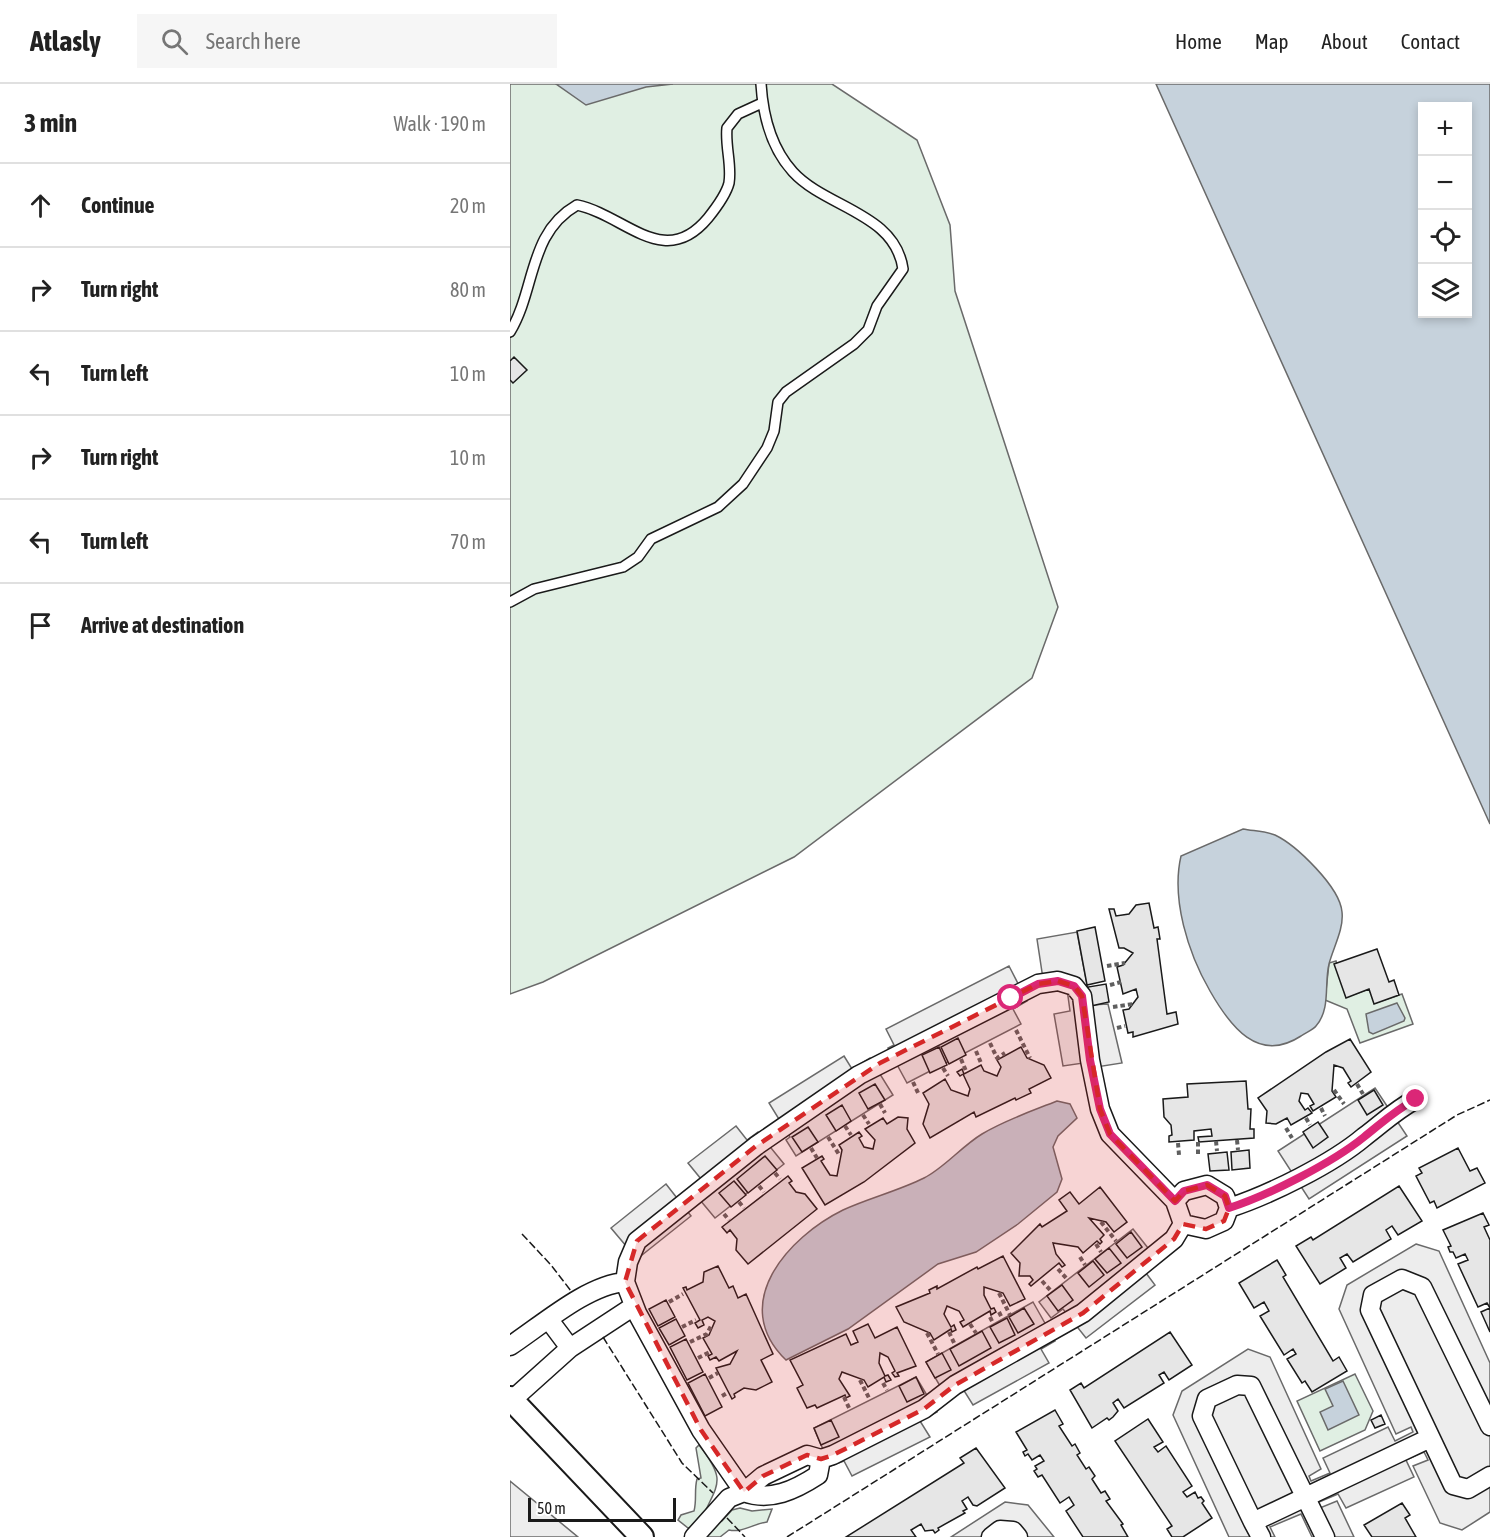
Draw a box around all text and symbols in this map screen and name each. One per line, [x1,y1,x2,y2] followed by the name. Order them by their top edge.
[137,14,557,68] search box
[30,25,101,57] text: Atlasly
[158,25,191,58] icon: search
[206,28,301,54] text: Search here
[1175,29,1222,53] text: Home
[1255,29,1289,53] text: Map
[1322,29,1368,53] text: About
[1401,29,1460,53] text: Contact
[1418,102,1472,318] map controls
[1418,102,1472,156] button: +
[24,108,77,138] text: 3 min
[394,112,486,135] text: Walk · 190 m
[1418,156,1472,210] button: −
[24,189,57,222] icon: ahead
[81,192,155,218] text: Continue
[450,194,486,217] text: 20 m
[1418,210,1472,264] button: locate
[1418,264,1472,318] button: layers
[24,273,57,306] icon: right
[81,276,158,302] text: Turn right
[450,278,486,301] text: 80 m
[24,357,57,390] icon: left
[81,360,148,386] text: Turn left
[450,362,486,385] text: 10 m
[24,441,57,474] icon: right
[81,444,158,470] text: Turn right
[450,446,486,469] text: 10 m
[24,525,57,558] icon: left
[81,528,148,554] text: Turn left
[450,530,486,553] text: 70 m
[24,609,57,642] icon: arrive
[81,612,244,638] text: Arrive at destination
[997,984,1023,1010] route start
[1402,1085,1428,1111] route end
[528,1495,676,1522] scale bar
[537,1499,566,1517] text: 50 m

